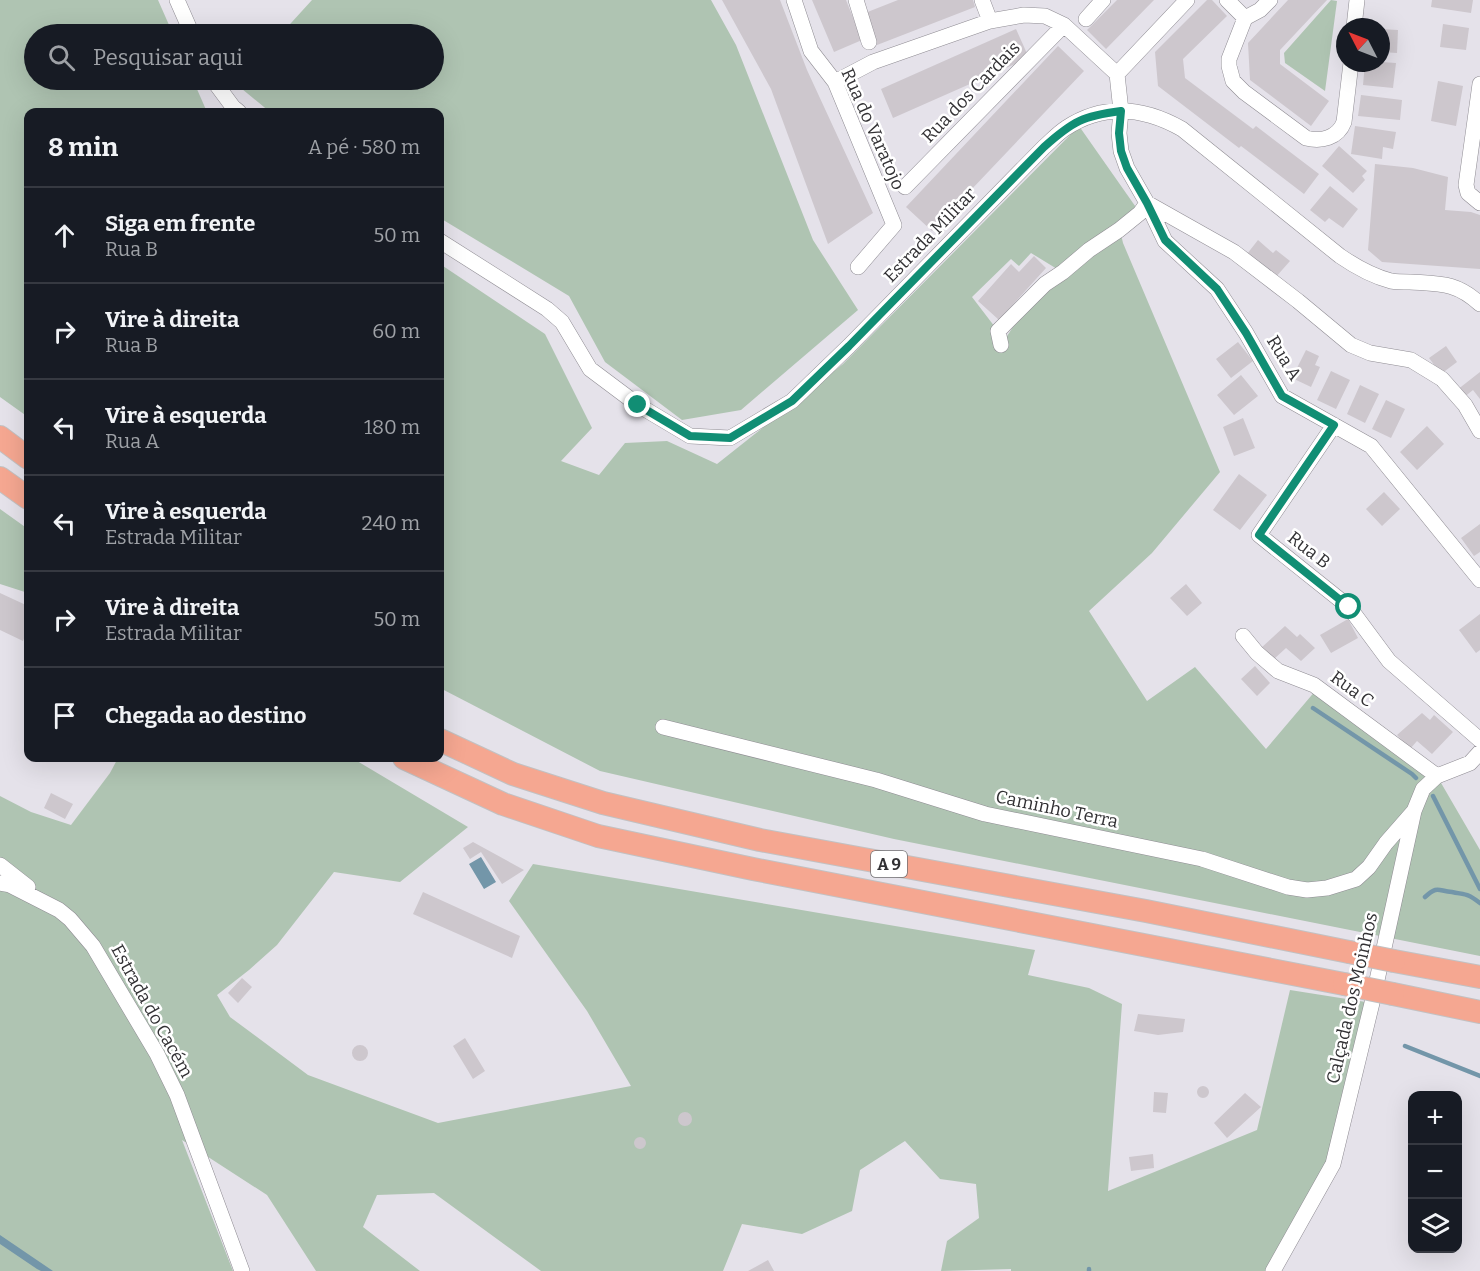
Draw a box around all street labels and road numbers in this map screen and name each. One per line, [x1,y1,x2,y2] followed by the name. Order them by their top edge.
[917,37,1025,147] street label: Rua dos Cardais
[836,65,910,193] street label: Rua do Varatojo
[879,183,981,287] street label: Estrada Militar
[1262,331,1306,385] street label: Rua A
[1283,527,1335,573] street label: Rua B
[1326,666,1378,712] street label: Rua C
[994,785,1120,833] street label: Caminho Terra
[871,851,907,877] road number: A 9
[1322,910,1382,1086] street label: Calçada dos Moinhos
[106,941,198,1081] street label: Estrada do Cacém

